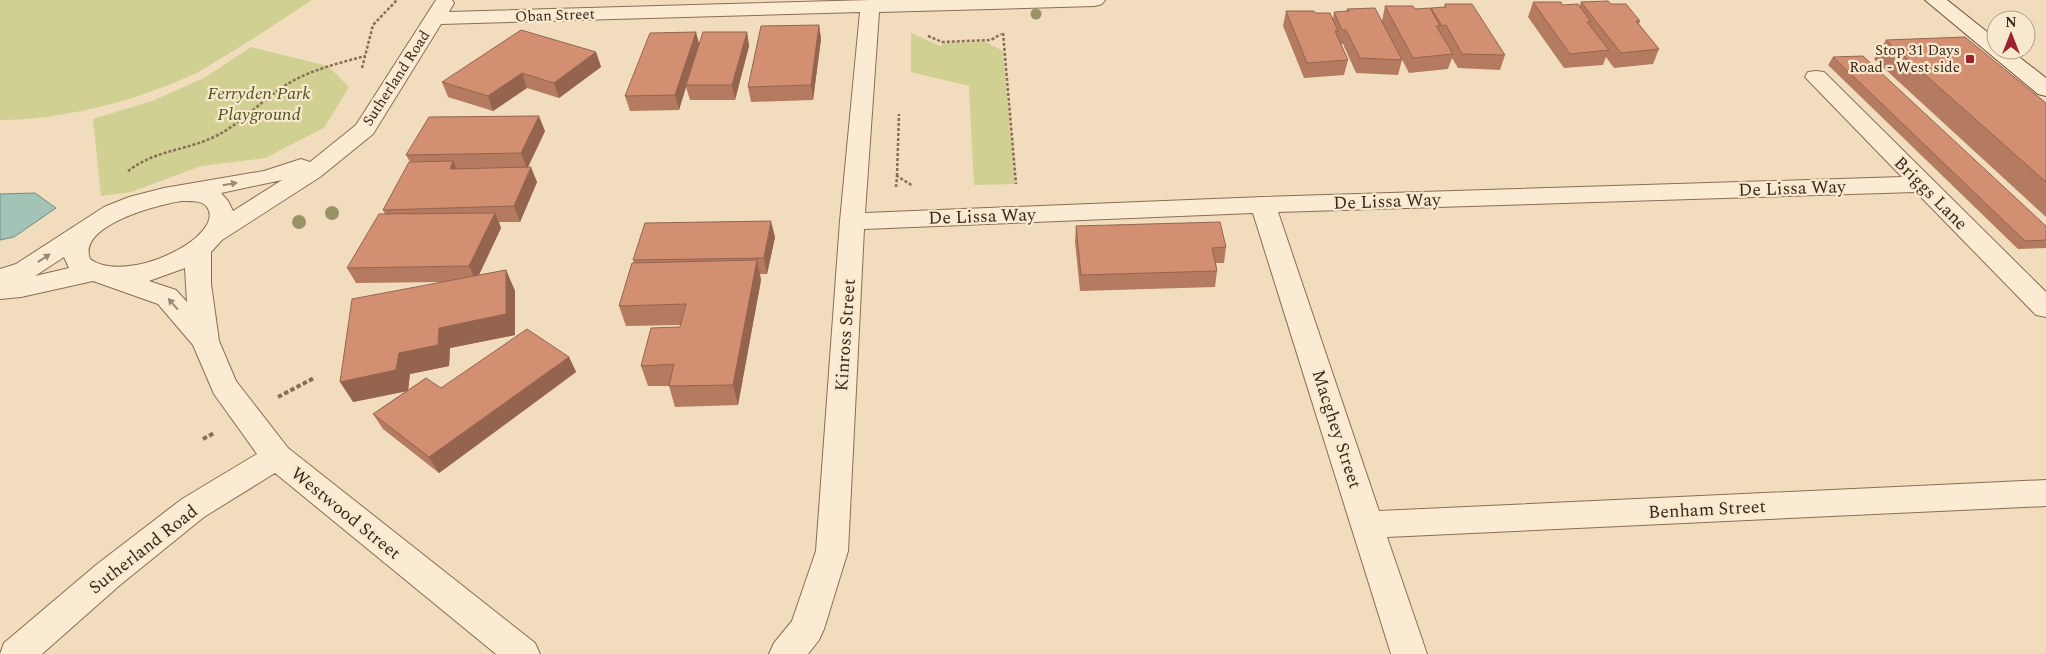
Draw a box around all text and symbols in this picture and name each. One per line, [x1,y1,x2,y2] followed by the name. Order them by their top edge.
[515,3,595,28] street label: Oban Street
[1986,10,2036,60] north arrow
[2005,12,2017,33] text: N
[357,26,436,131] street label: Sutherland Road
[1849,39,1960,79] place label: Stop 31 Days Road - West side
[1964,53,1976,65] marker: Stop 31 Days Road - West side
[207,80,311,128] park label: Ferryden Park Playground
[1887,150,1974,237] street label: Briggs Lane
[1738,173,1848,204] street label: De Lissa Way
[222,180,238,188] one-way arrow
[1333,186,1443,217] street label: De Lissa Way
[928,201,1038,232] street label: De Lissa Way
[37,253,50,262] one-way arrow
[828,278,863,392] street label: Kinross Street
[168,298,179,311] one-way arrow
[1305,366,1368,492] street label: Macghey Street
[285,460,407,566] street label: Westwood Street
[1648,493,1766,526] street label: Benham Street
[83,498,204,601] street label: Sutherland Road

